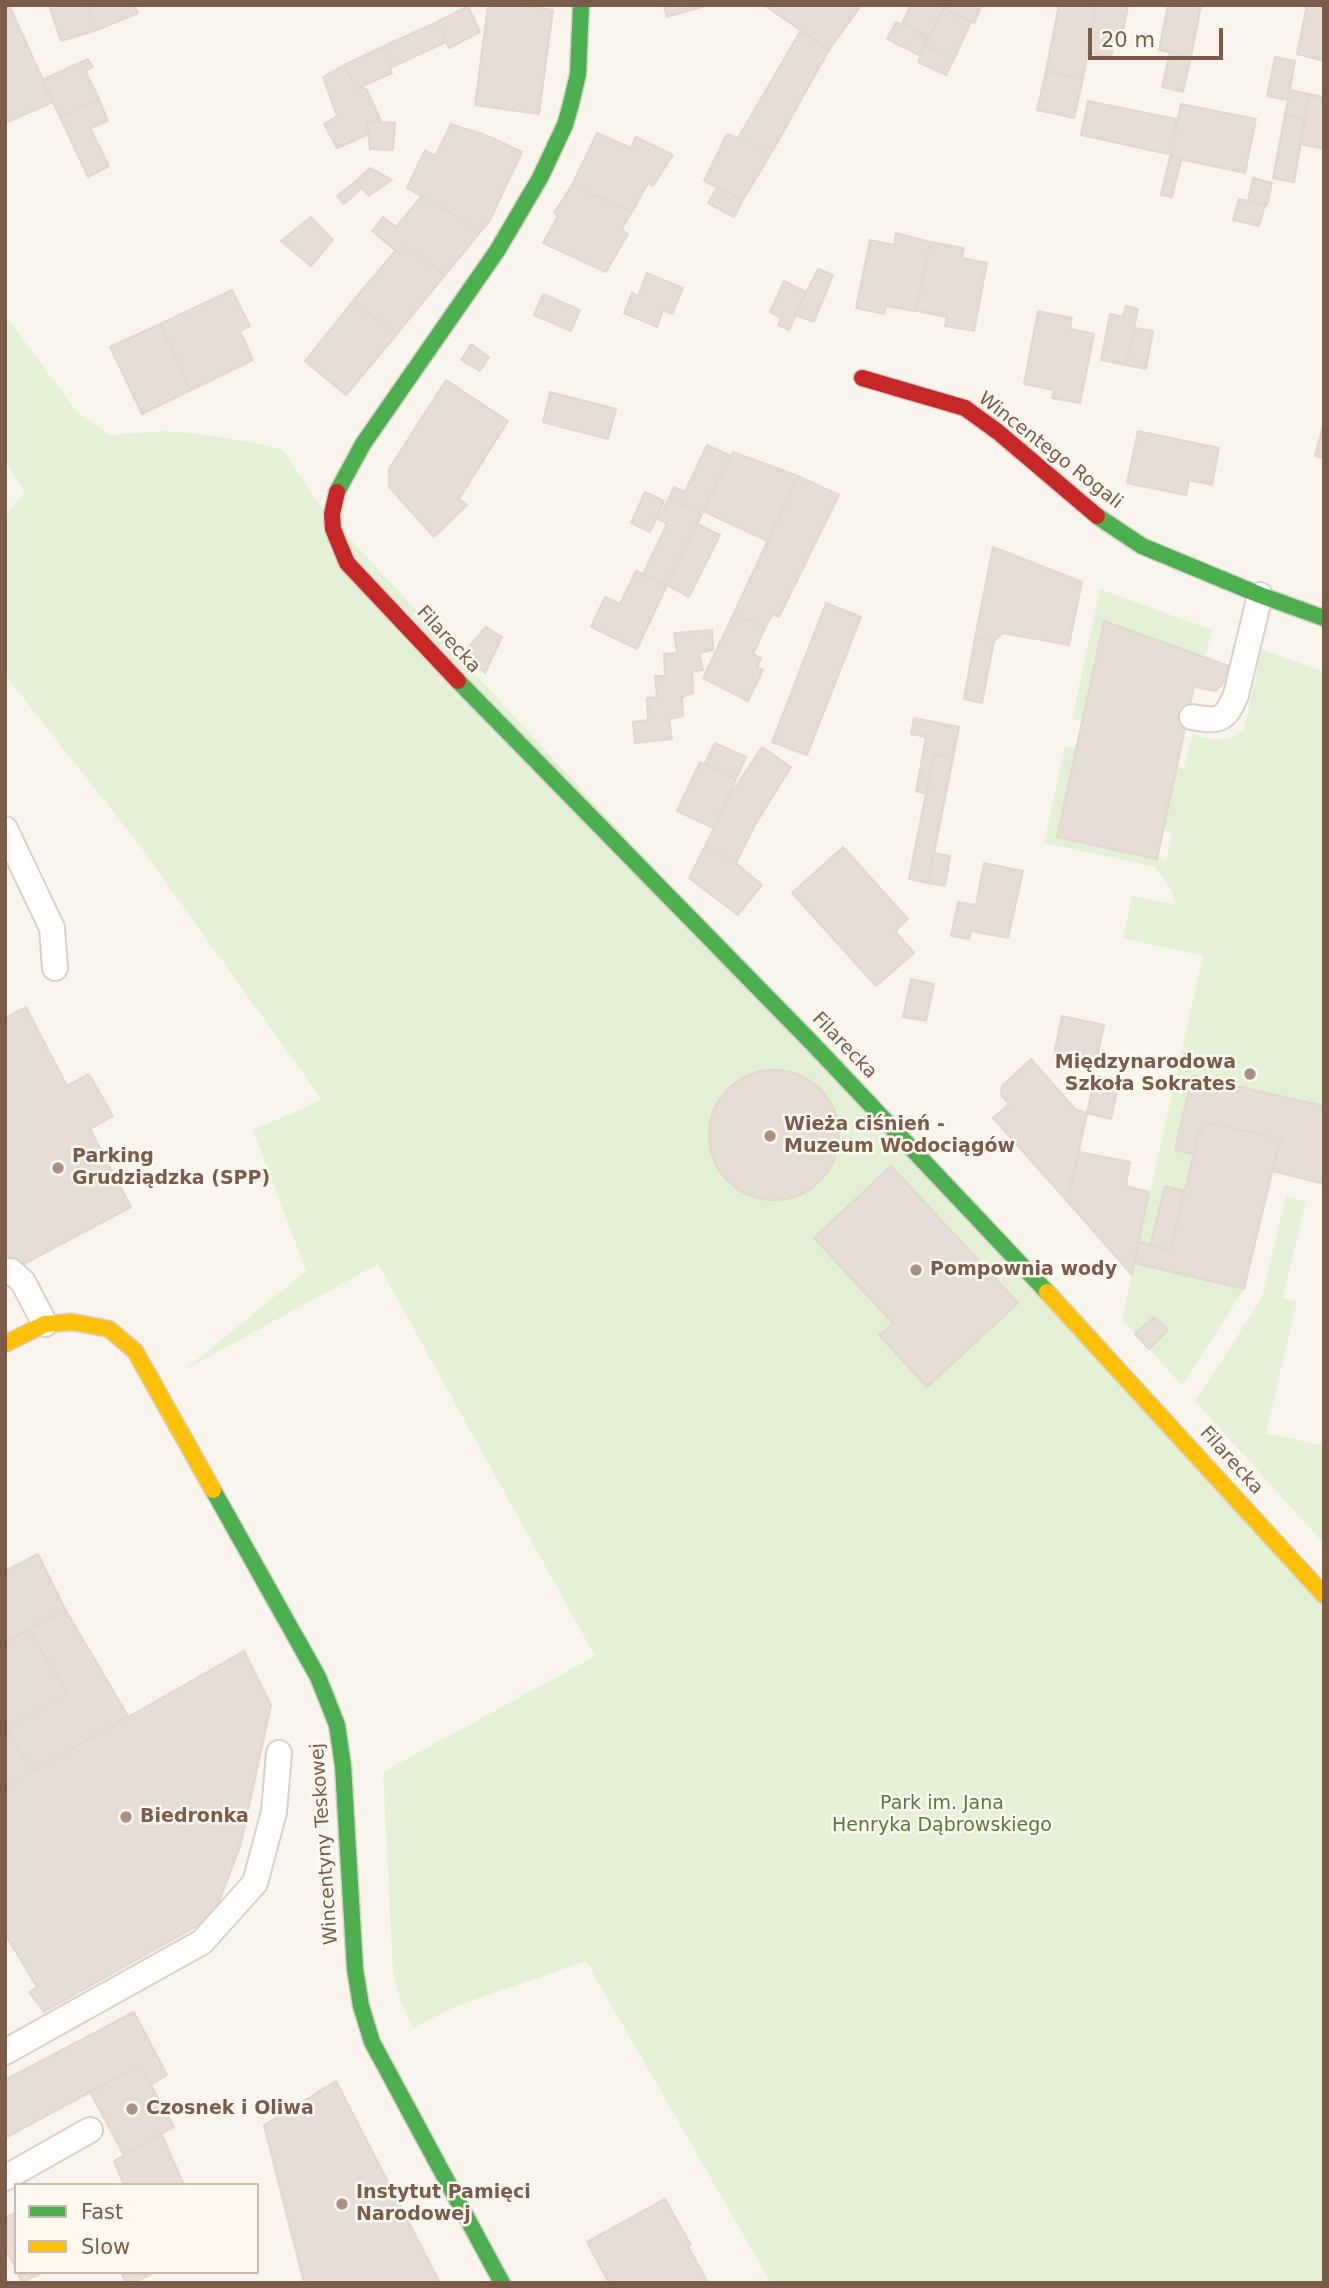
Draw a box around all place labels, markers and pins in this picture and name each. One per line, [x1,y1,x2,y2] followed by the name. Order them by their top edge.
[1055,1052,1236,1096] place label: Międzynarodowa Szkoła Sokrates
[1242,1066,1258,1082] marker: Międzynarodowa Szkoła Sokrates
[784,1114,1015,1158] place label: Wieża ciśnień - Muzeum Wodociągów
[762,1128,778,1144] marker: Wieża ciśnień - Muzeum Wodociągów
[72,1146,270,1190] place label: Parking Grudziądzka (SPP)
[50,1160,66,1176] marker: Parking Grudziądzka (SPP)
[930,1259,1117,1281] place label: Pompownia wody
[908,1262,924,1278] marker: Pompownia wody
[140,1806,249,1828] place label: Biedronka
[118,1809,134,1825] marker: Biedronka
[146,2098,314,2120] place label: Czosnek i Oliwa
[124,2101,140,2117] marker: Czosnek i Oliwa
[356,2182,531,2226] place label: Instytut Pamięci Narodowej
[334,2196,350,2212] marker: Instytut Pamięci Narodowej

